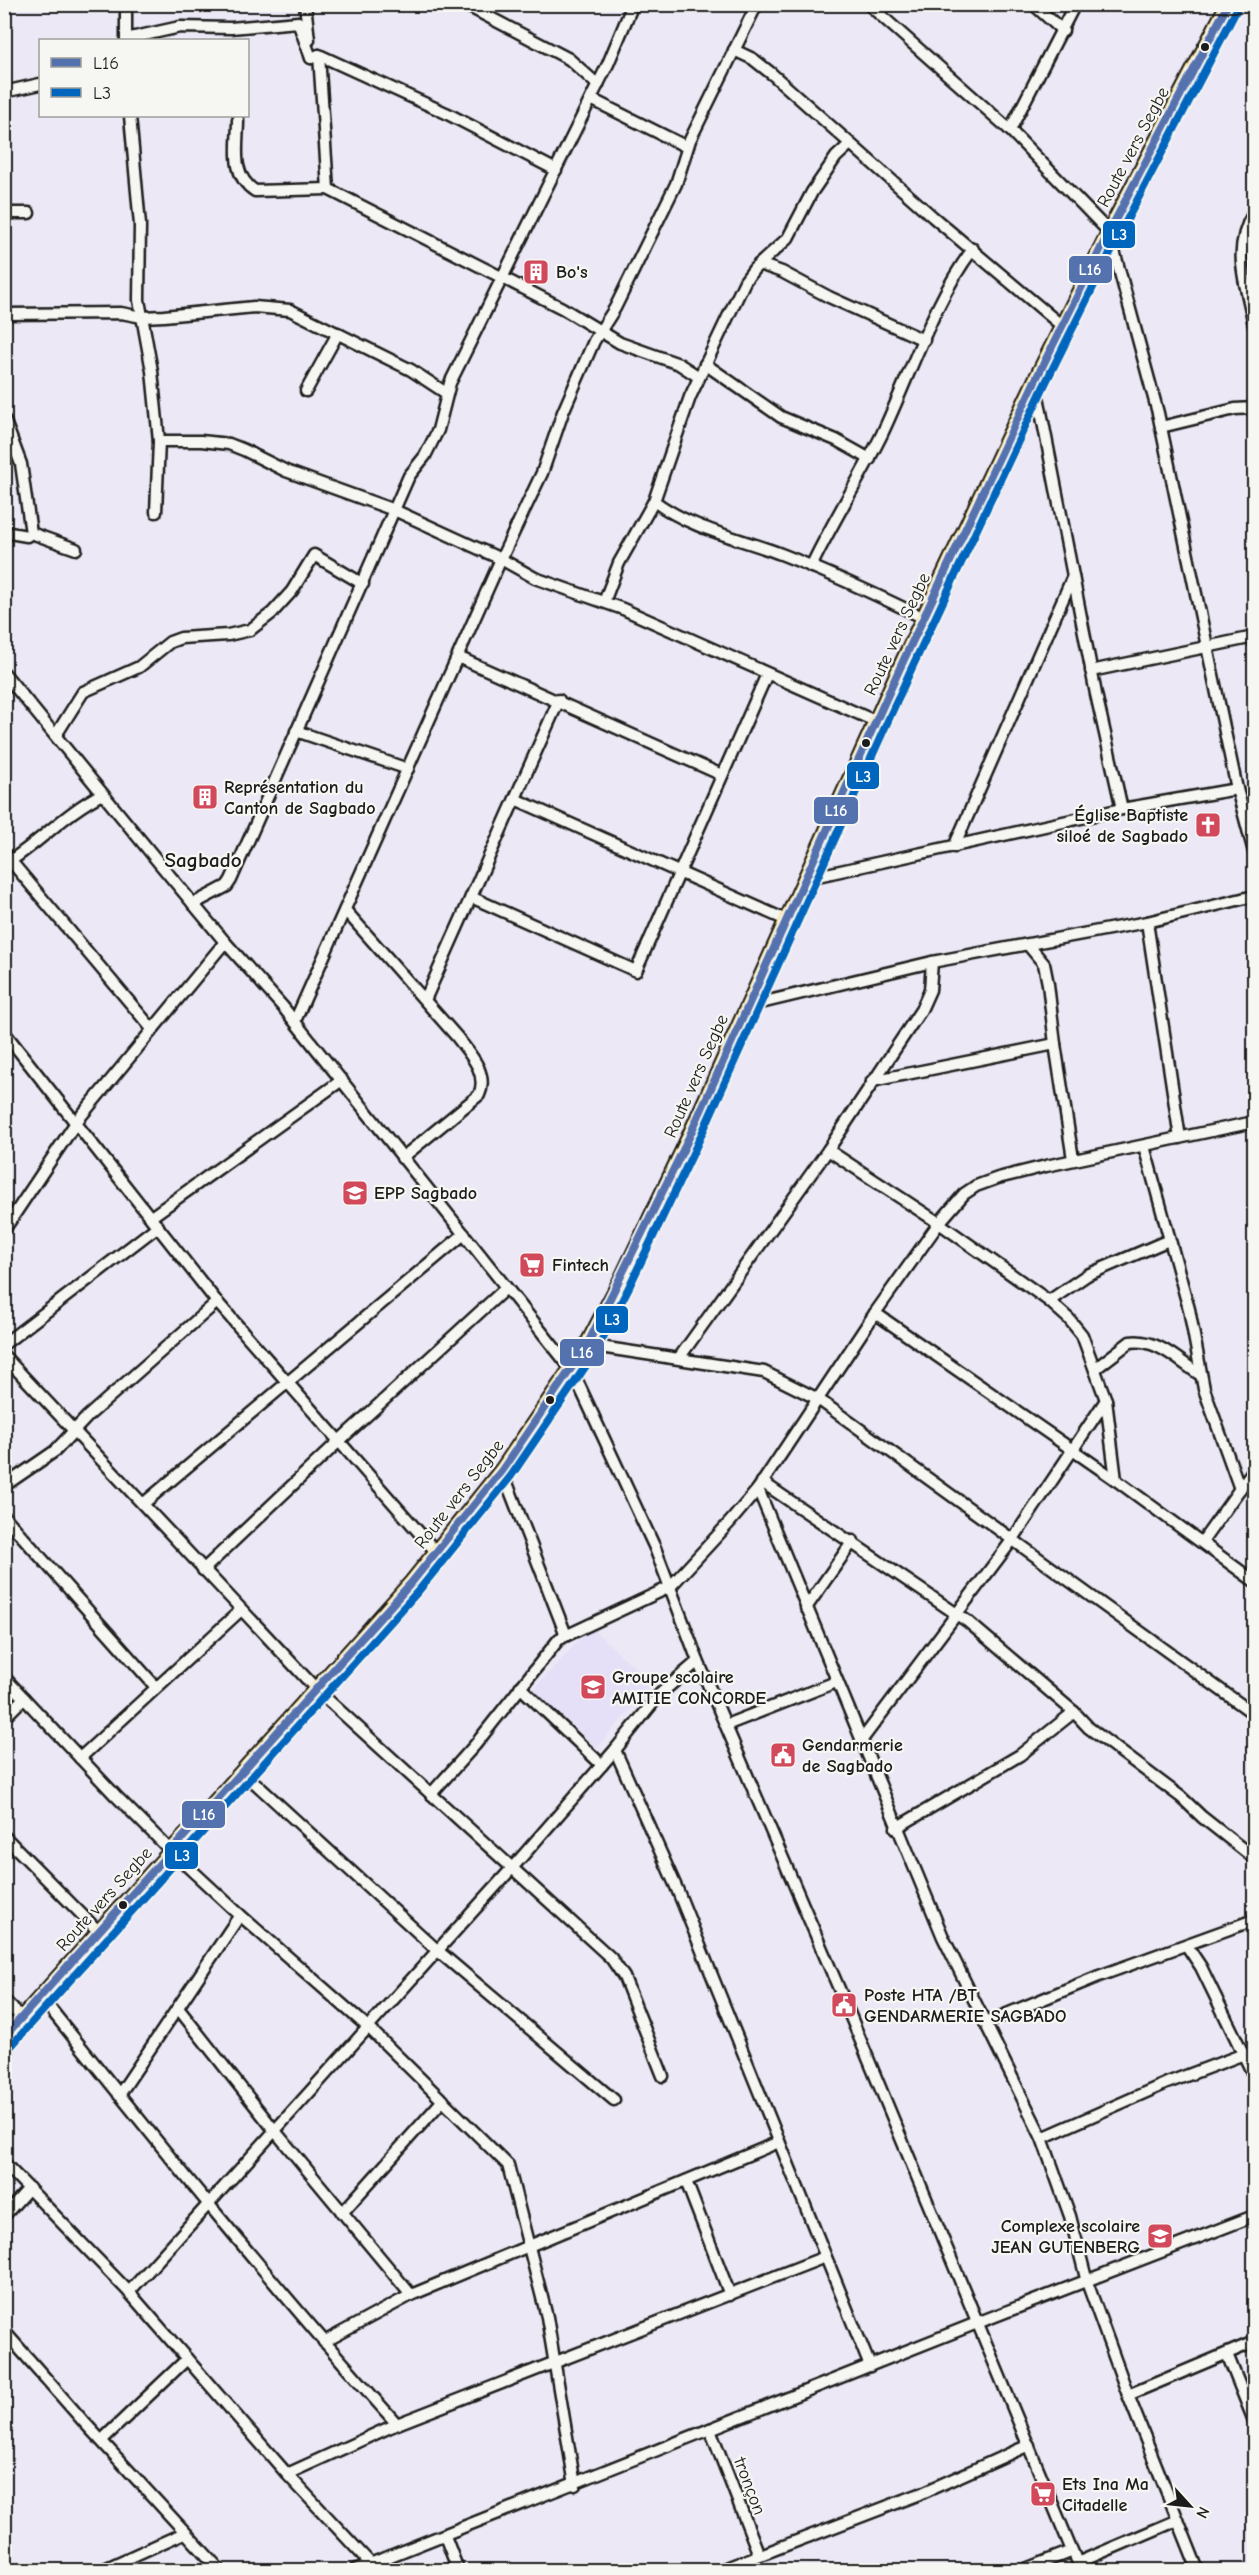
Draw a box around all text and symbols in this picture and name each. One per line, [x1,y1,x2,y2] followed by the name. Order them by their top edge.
[39,39,249,117] legend
[1199,41,1211,53] unlabelled marker
[93,53,119,74] text: L16
[93,83,111,104] text: L3
[1093,84,1174,211] street label: Route vers Segbe
[1102,220,1136,249] line badge: L3
[1111,226,1127,244] text: L3
[1068,255,1113,284] line badge: L16
[521,257,551,287] building icon: Bo's
[1079,261,1101,279] text: L16
[556,262,588,283] place label: Bo's
[860,570,935,699] street label: Route vers Segbe
[860,737,872,749] unlabelled marker
[846,761,880,790] line badge: L3
[855,768,871,786] text: L3
[224,777,375,819] place label: Représentation du Canton de Sagbado
[190,782,220,812] building icon: Représentation du Canton de Sagbado
[813,796,859,825] line badge: L16
[825,802,847,820] text: L16
[1056,804,1188,847] place label: Église Baptiste siloé de Sagbado
[1193,810,1223,840] church icon: Église Baptiste siloé de Sagbado
[164,848,242,872] district label: Sagbado
[660,1011,733,1141] street label: Route vers Segbe
[340,1178,370,1208] school or university icon: EPP Sagbado
[374,1183,477,1204] place label: EPP Sagbado
[517,1250,547,1280] supermarket icon: Fintech
[552,1255,609,1276] place label: Fintech
[595,1305,629,1334] line badge: L3
[604,1311,620,1329] text: L3
[559,1338,605,1367] line badge: L16
[571,1344,593,1362] text: L16
[544,1394,556,1406] unlabelled marker
[410,1435,509,1553] street label: Route vers Segbe
[612,1667,767,1709] place label: Groupe scolaire AMITIE CONCORDE
[578,1672,608,1702] school or university icon: Groupe scolaire AMITIE CONCORDE
[802,1735,903,1777] place label: Gendarmerie de Sagbado
[768,1740,798,1770] public building icon: Gendarmerie de Sagbado
[181,1800,226,1829] line badge: L16
[193,1806,215,1824] text: L16
[164,1841,199,1870] line badge: L3
[52,1843,157,1956] street label: Route vers Segbe
[174,1847,190,1865] text: L3
[117,1899,129,1911] unlabelled marker
[864,1985,1066,2027] place label: Poste HTA /BT GENDARMERIE SAGBADO
[829,1990,859,2020] public building icon: Poste HTA /BT GENDARMERIE SAGBADO
[991,2216,1140,2258] place label: Complexe scolaire JEAN GUTENBERG
[1145,2221,1175,2251] school or university icon: Complexe scolaire JEAN GUTENBERG
[729,2454,770,2518] street label: tronçon
[1062,2474,1149,2516] place label: Ets Ina Ma Citadelle
[1160,2476,1220,2536] north arrow
[1028,2479,1058,2509] supermarket icon: Ets Ina Ma Citadelle
[1192,2504,1213,2521] text: N

